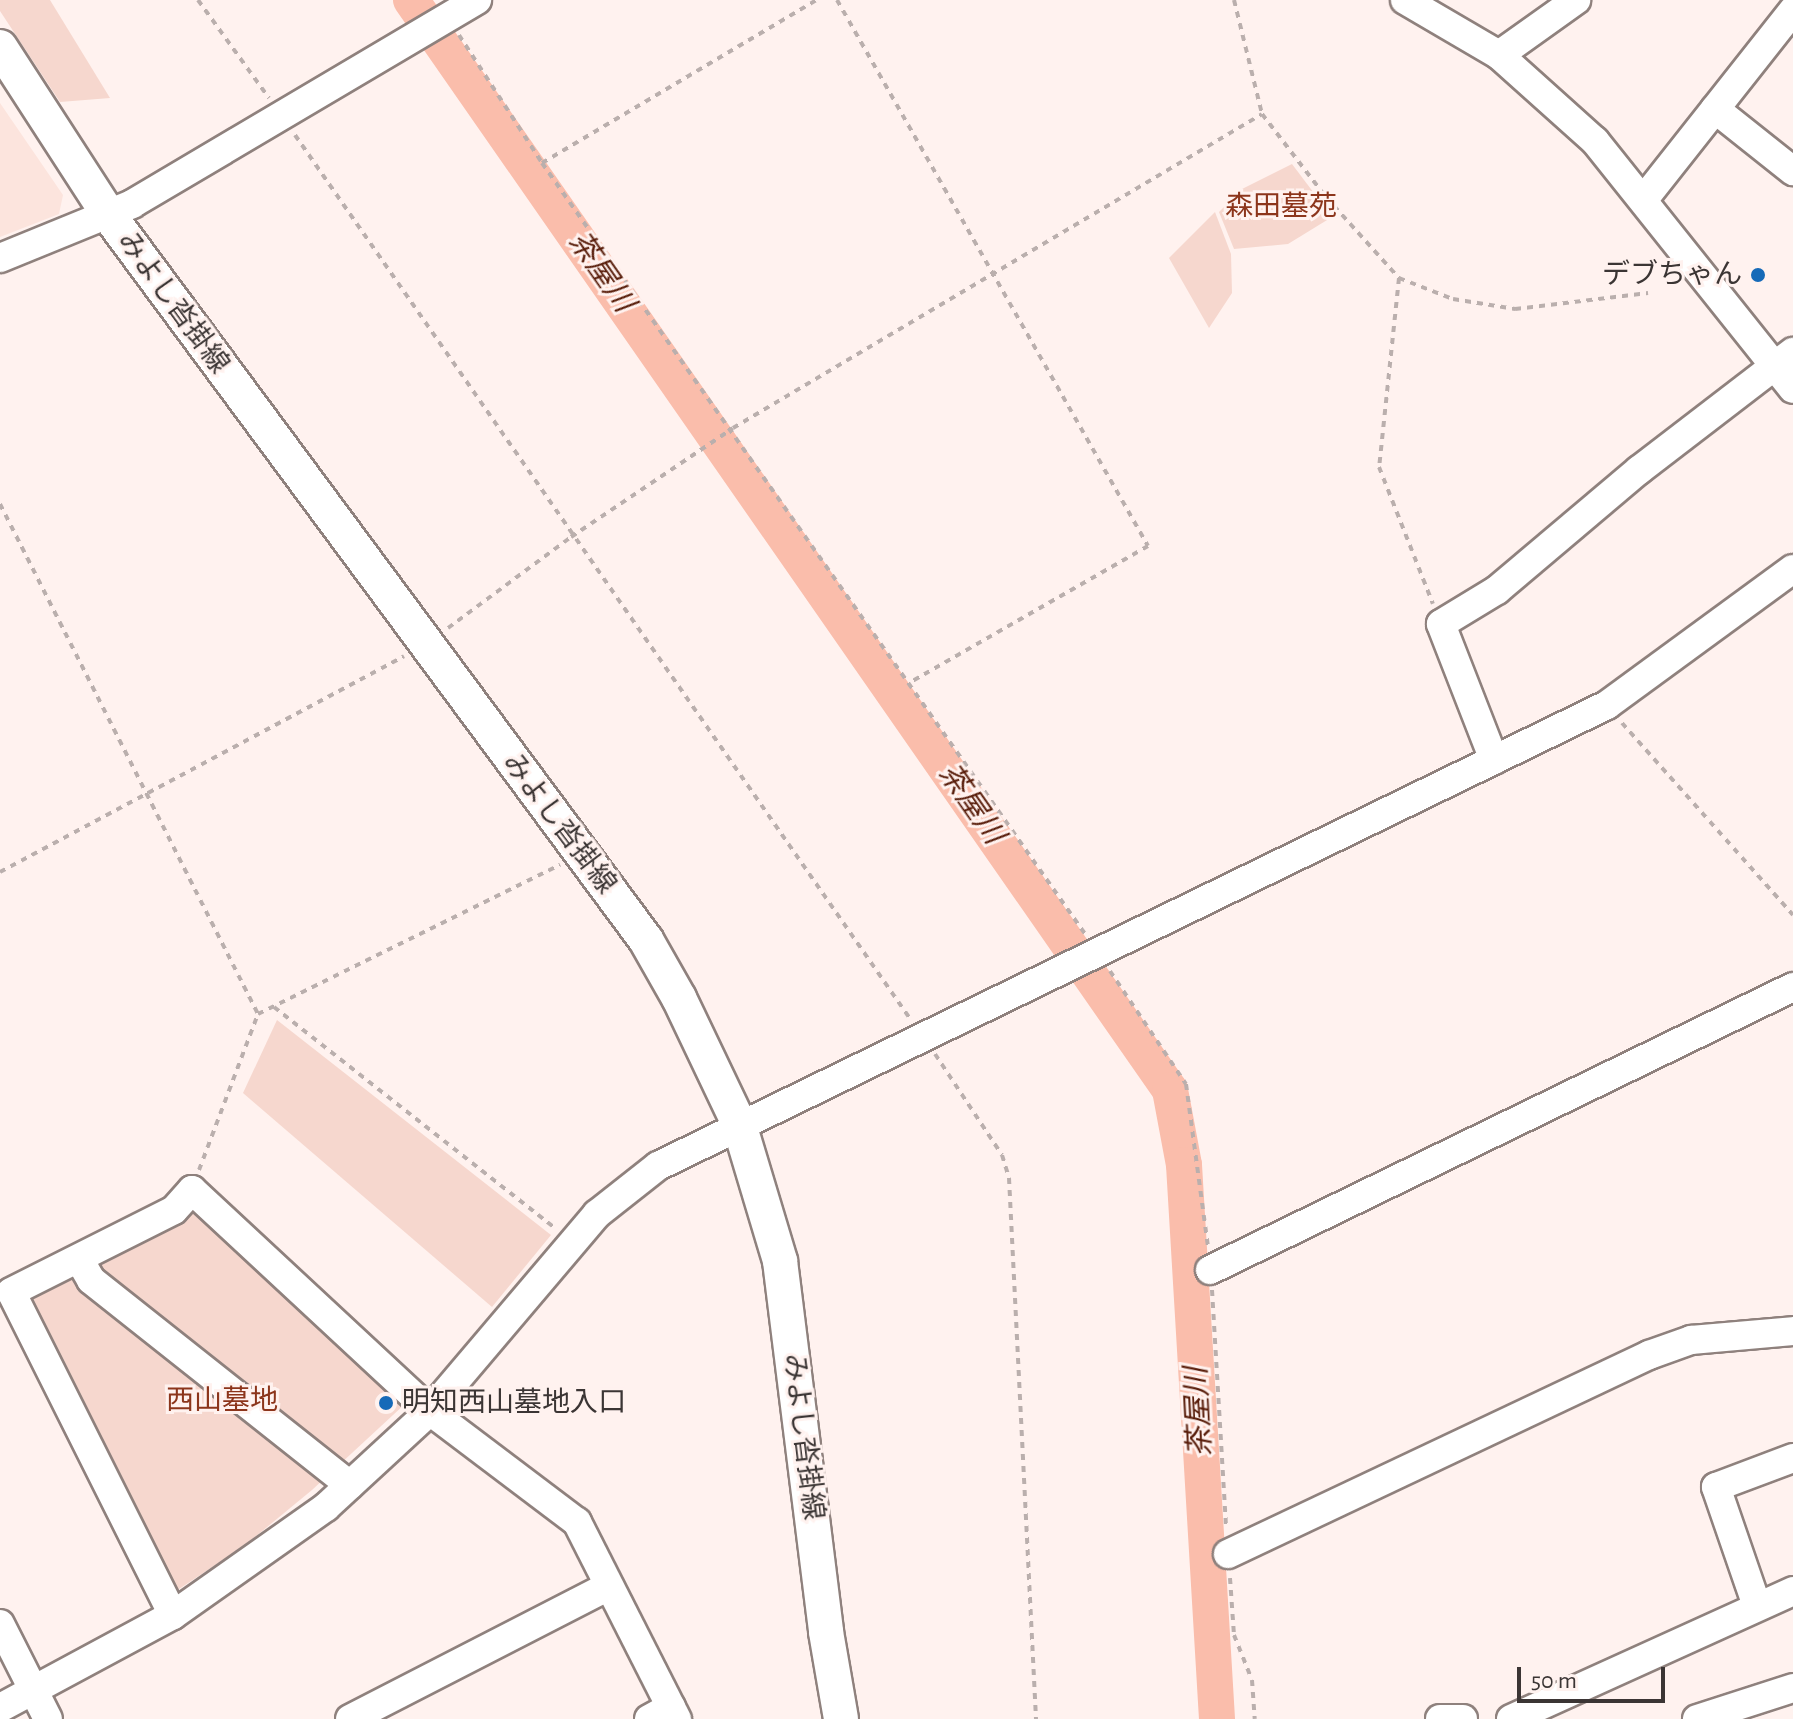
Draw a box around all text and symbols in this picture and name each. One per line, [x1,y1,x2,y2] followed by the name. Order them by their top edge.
[1225,190,1337,224] park label: 森田墓苑
[110,225,236,381] street label: みよし沓掛線
[560,225,642,319] water label: 茶屋川
[1602,258,1742,292] place label: デブちゃん
[1749,266,1767,284] marker: デブちゃん
[495,747,623,901] street label: みよし沓掛線
[930,757,1012,851] water label: 茶屋川
[776,1352,830,1522] street label: みよし沓掛線
[1179,1366,1219,1458] water label: 茶屋川
[166,1384,278,1418] park label: 西山墓地
[402,1386,626,1420] place label: 明知西山墓地入口
[377,1394,395,1412] marker: 明知西山墓地入口
[1521,1651,1669,1701] scale bar
[1531,1669,1577,1693] text: 50 m

